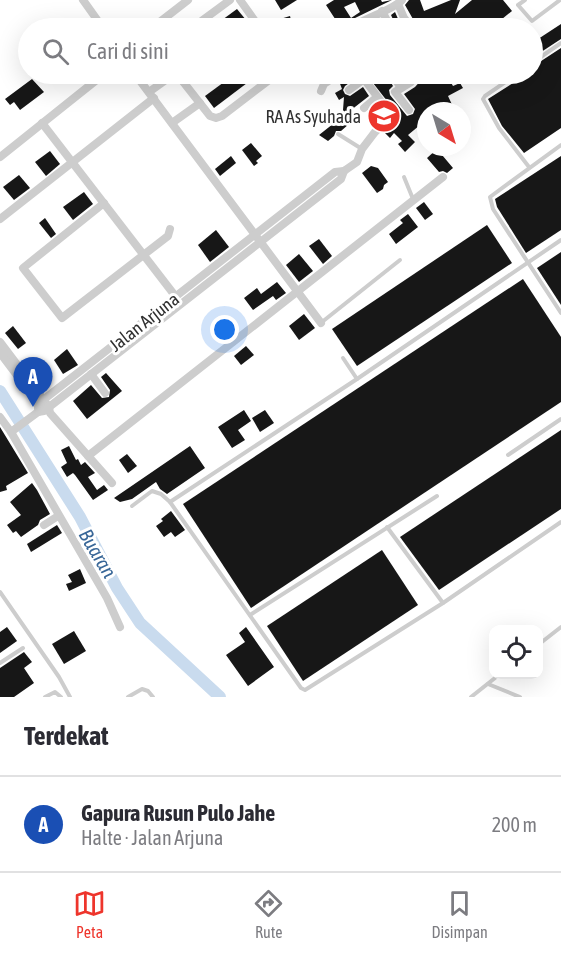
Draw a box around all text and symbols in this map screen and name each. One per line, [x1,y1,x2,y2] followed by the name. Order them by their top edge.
[18,18,543,84] search box
[39,35,72,68] icon: search
[87,38,169,64] text: Cari di sini
[366,98,402,134] school or university icon: RA As Syuhada
[417,102,471,156] north arrow
[266,106,361,127] place label: RA As Syuhada
[105,288,183,356] street label: Jalan Arjuna
[210,315,239,344] your location
[14,358,52,407] pin: A
[75,524,122,582] water label: Buaran
[489,625,543,679] map controls
[489,625,543,679] button: locate
[24,721,108,751] text: Terdekat
[81,800,275,826] text: Gapura Rusun Pulo Jahe
[39,813,48,836] text: A
[492,813,537,836] text: 200 m
[81,826,223,849] text: Halte · Jalan Arjuna
[73,887,106,941] tab: Peta
[252,887,285,941] tab: Rute
[432,887,488,941] tab: Disimpan

